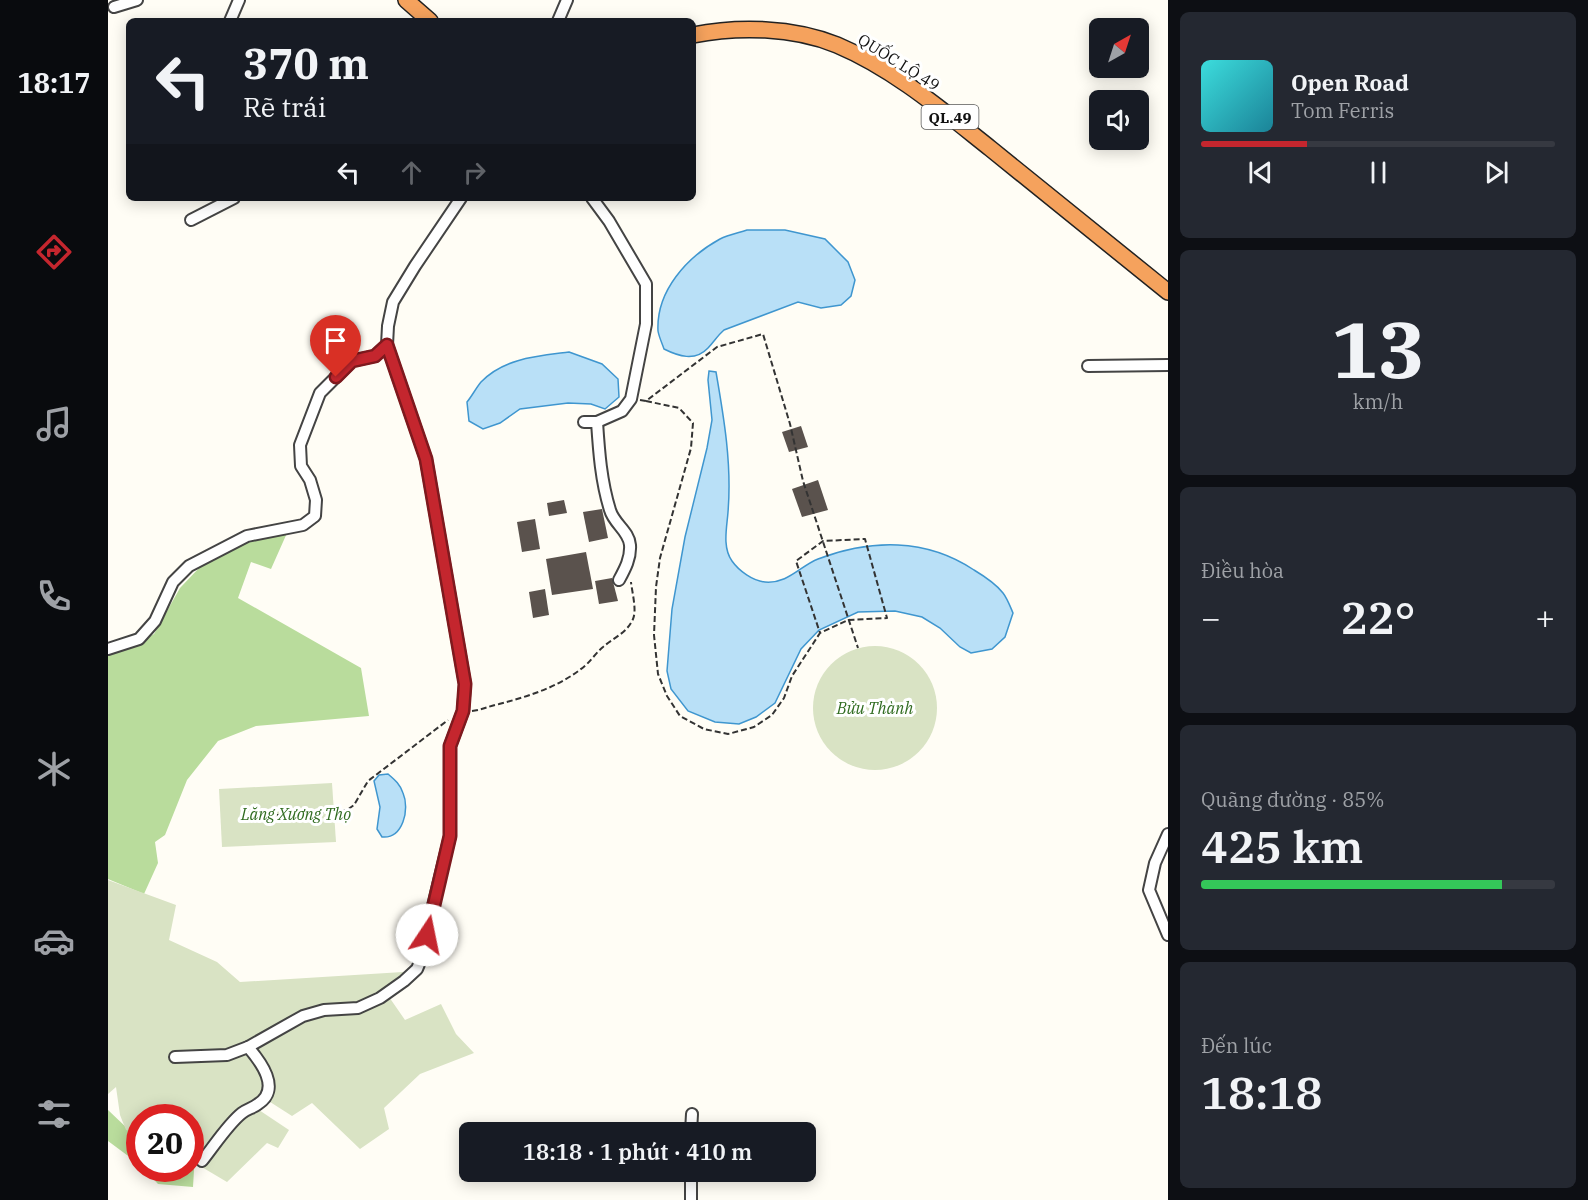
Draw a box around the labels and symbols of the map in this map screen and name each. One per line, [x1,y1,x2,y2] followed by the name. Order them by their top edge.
[1089,18,1149,78] north arrow
[854,26,945,95] street label: QUỐC LỘ 49
[922,105,978,129] road number: QL.49
[310,315,361,377] pin
[836,698,913,718] park label: Bửu Thành
[240,804,351,824] park label: Lăng Xương Thọ
[395,903,459,967] position arrow
[126,1104,204,1182] speed limit sign: 20

